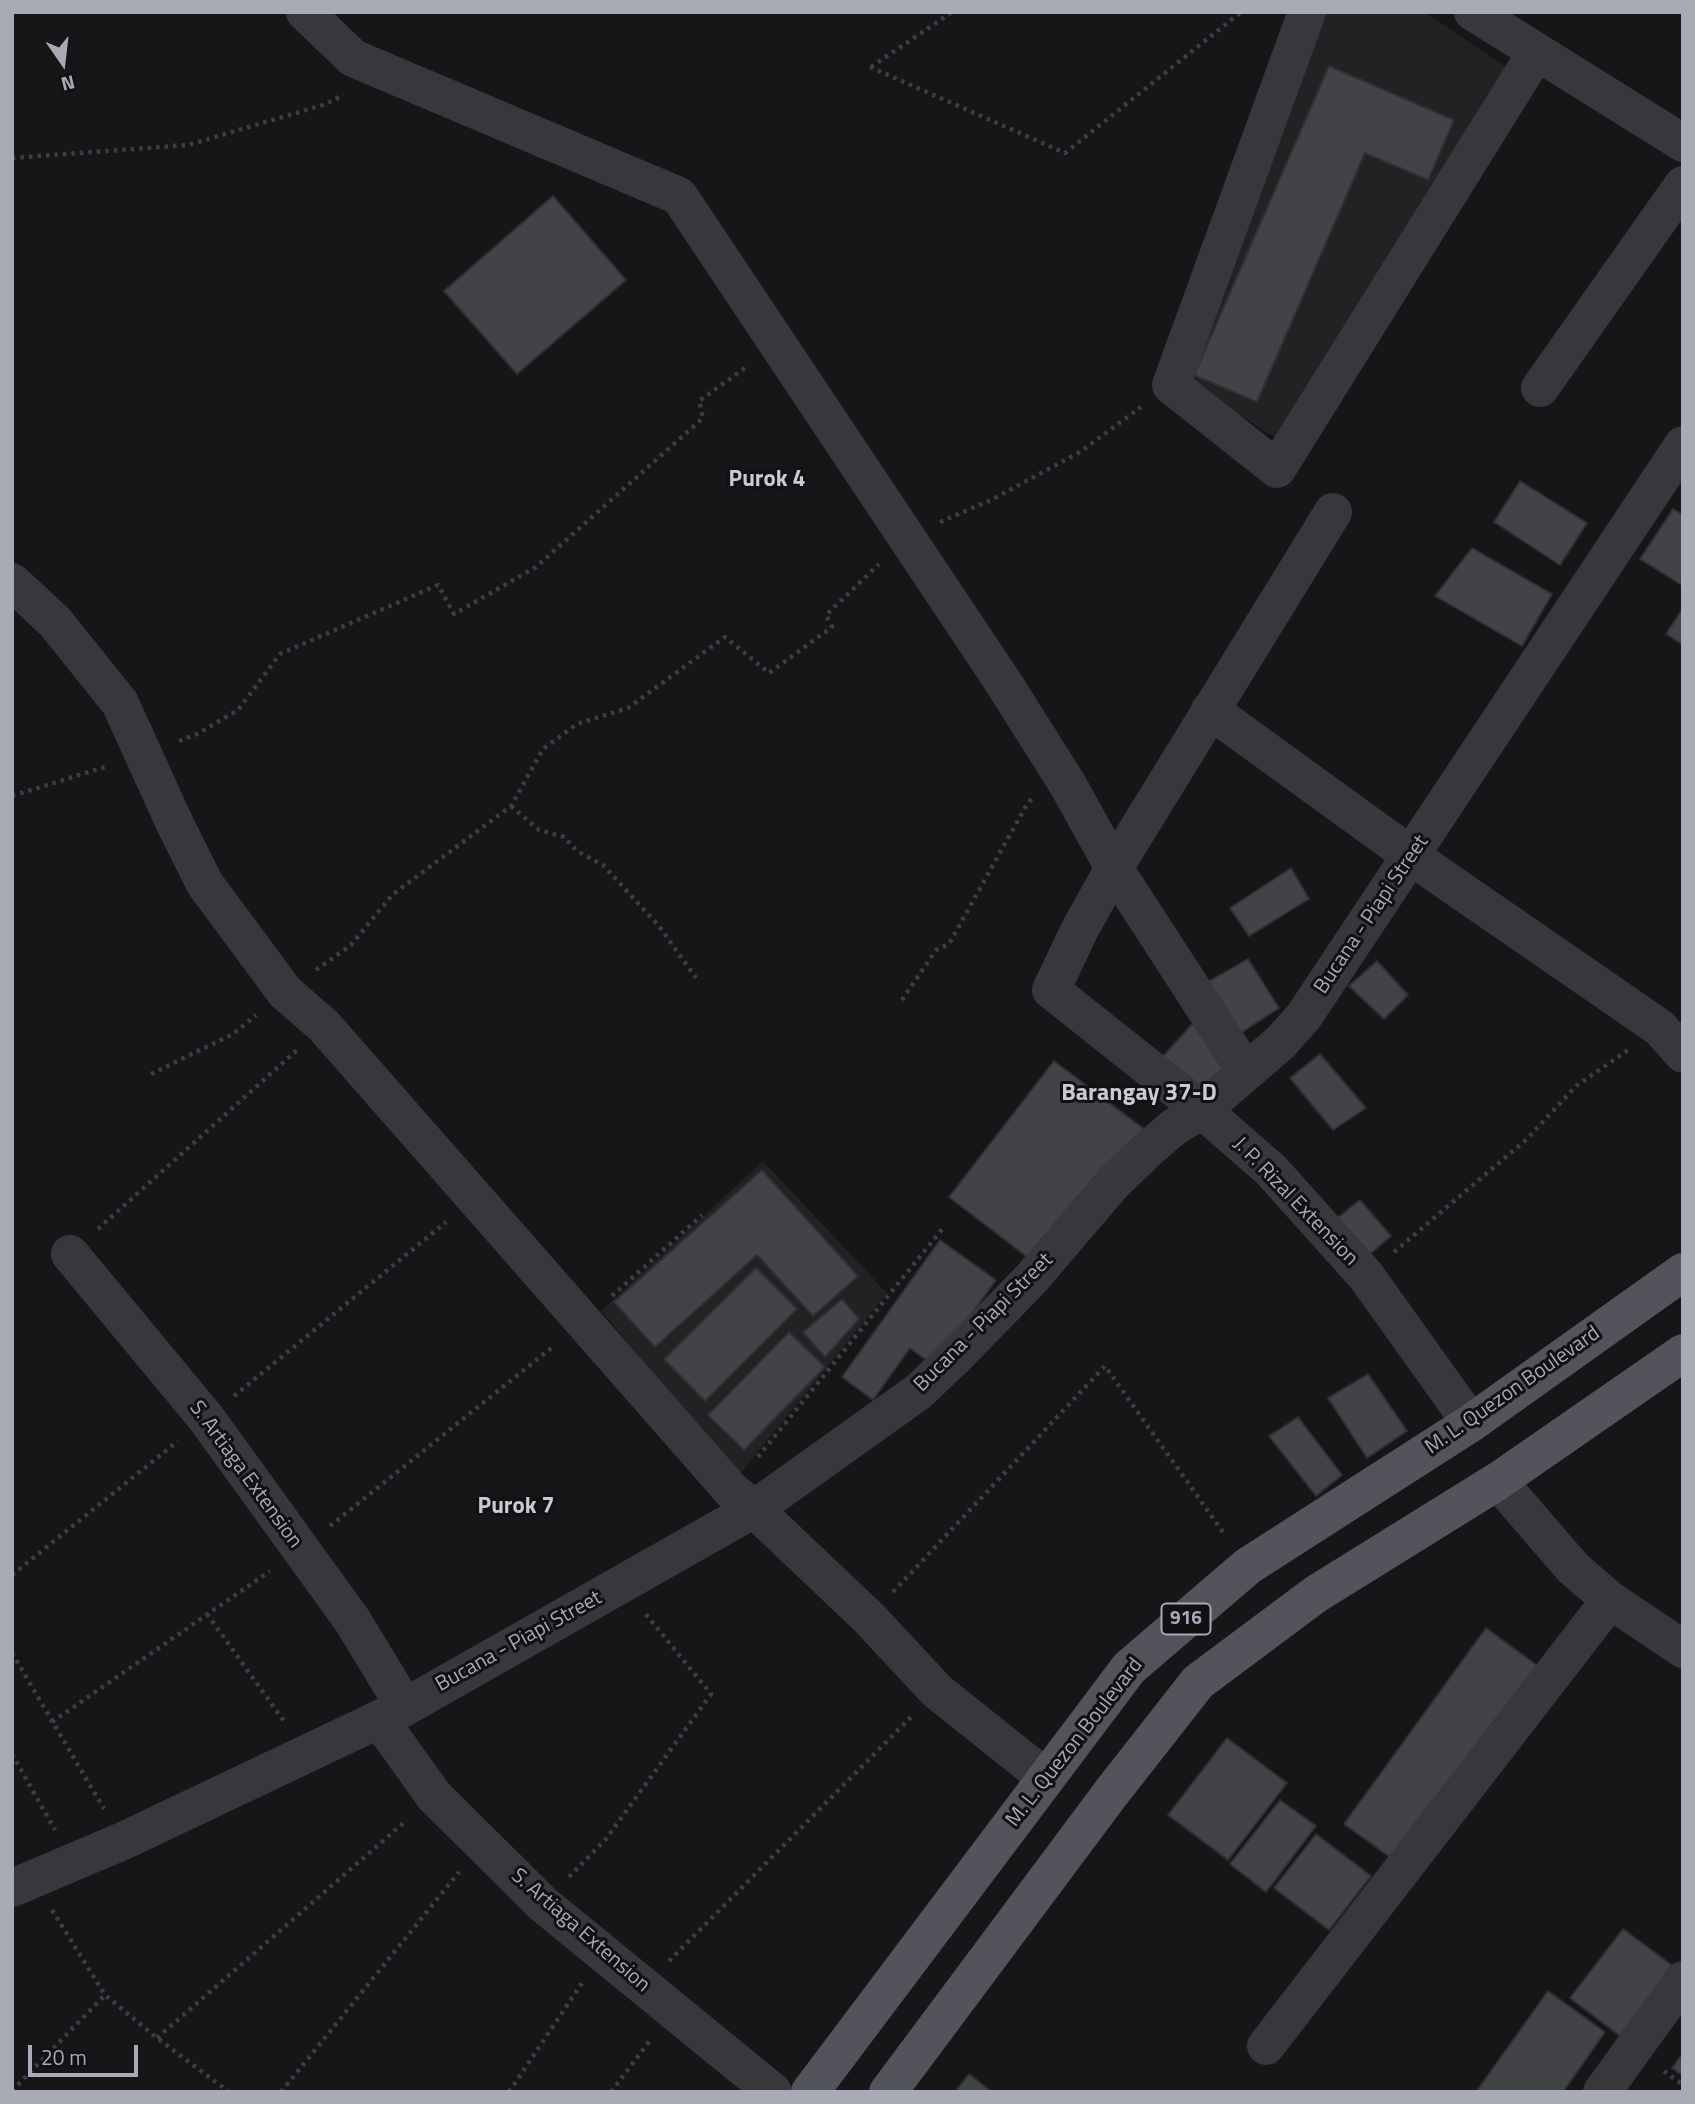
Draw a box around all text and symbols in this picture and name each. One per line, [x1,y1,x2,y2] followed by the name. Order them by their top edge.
[28,28,98,98] north arrow
[58,68,78,100] text: N
[729,466,805,494] district label: Purok 4
[1310,831,1434,999] street label: Bucana - Piapi Street
[1061,1080,1217,1108] district label: Barangay 37-D
[1227,1132,1363,1272] street label: J. P. Rizal Extension
[909,1248,1059,1398] street label: Bucana - Piapi Street
[1421,1321,1605,1461] street label: M. L. Quezon Boulevard
[183,1396,307,1554] street label: S. Artiaga Extension
[478,1493,554,1521] district label: Purok 7
[432,1586,606,1698] street label: Bucana - Piapi Street
[1162,1604,1210,1634] road number: 916
[1001,1654,1149,1832] street label: M. L. Quezon Boulevard
[505,1864,655,1998] street label: S. Artiaga Extension
[32,2030,142,2074] scale bar
[41,2041,87,2073] text: 20 m

